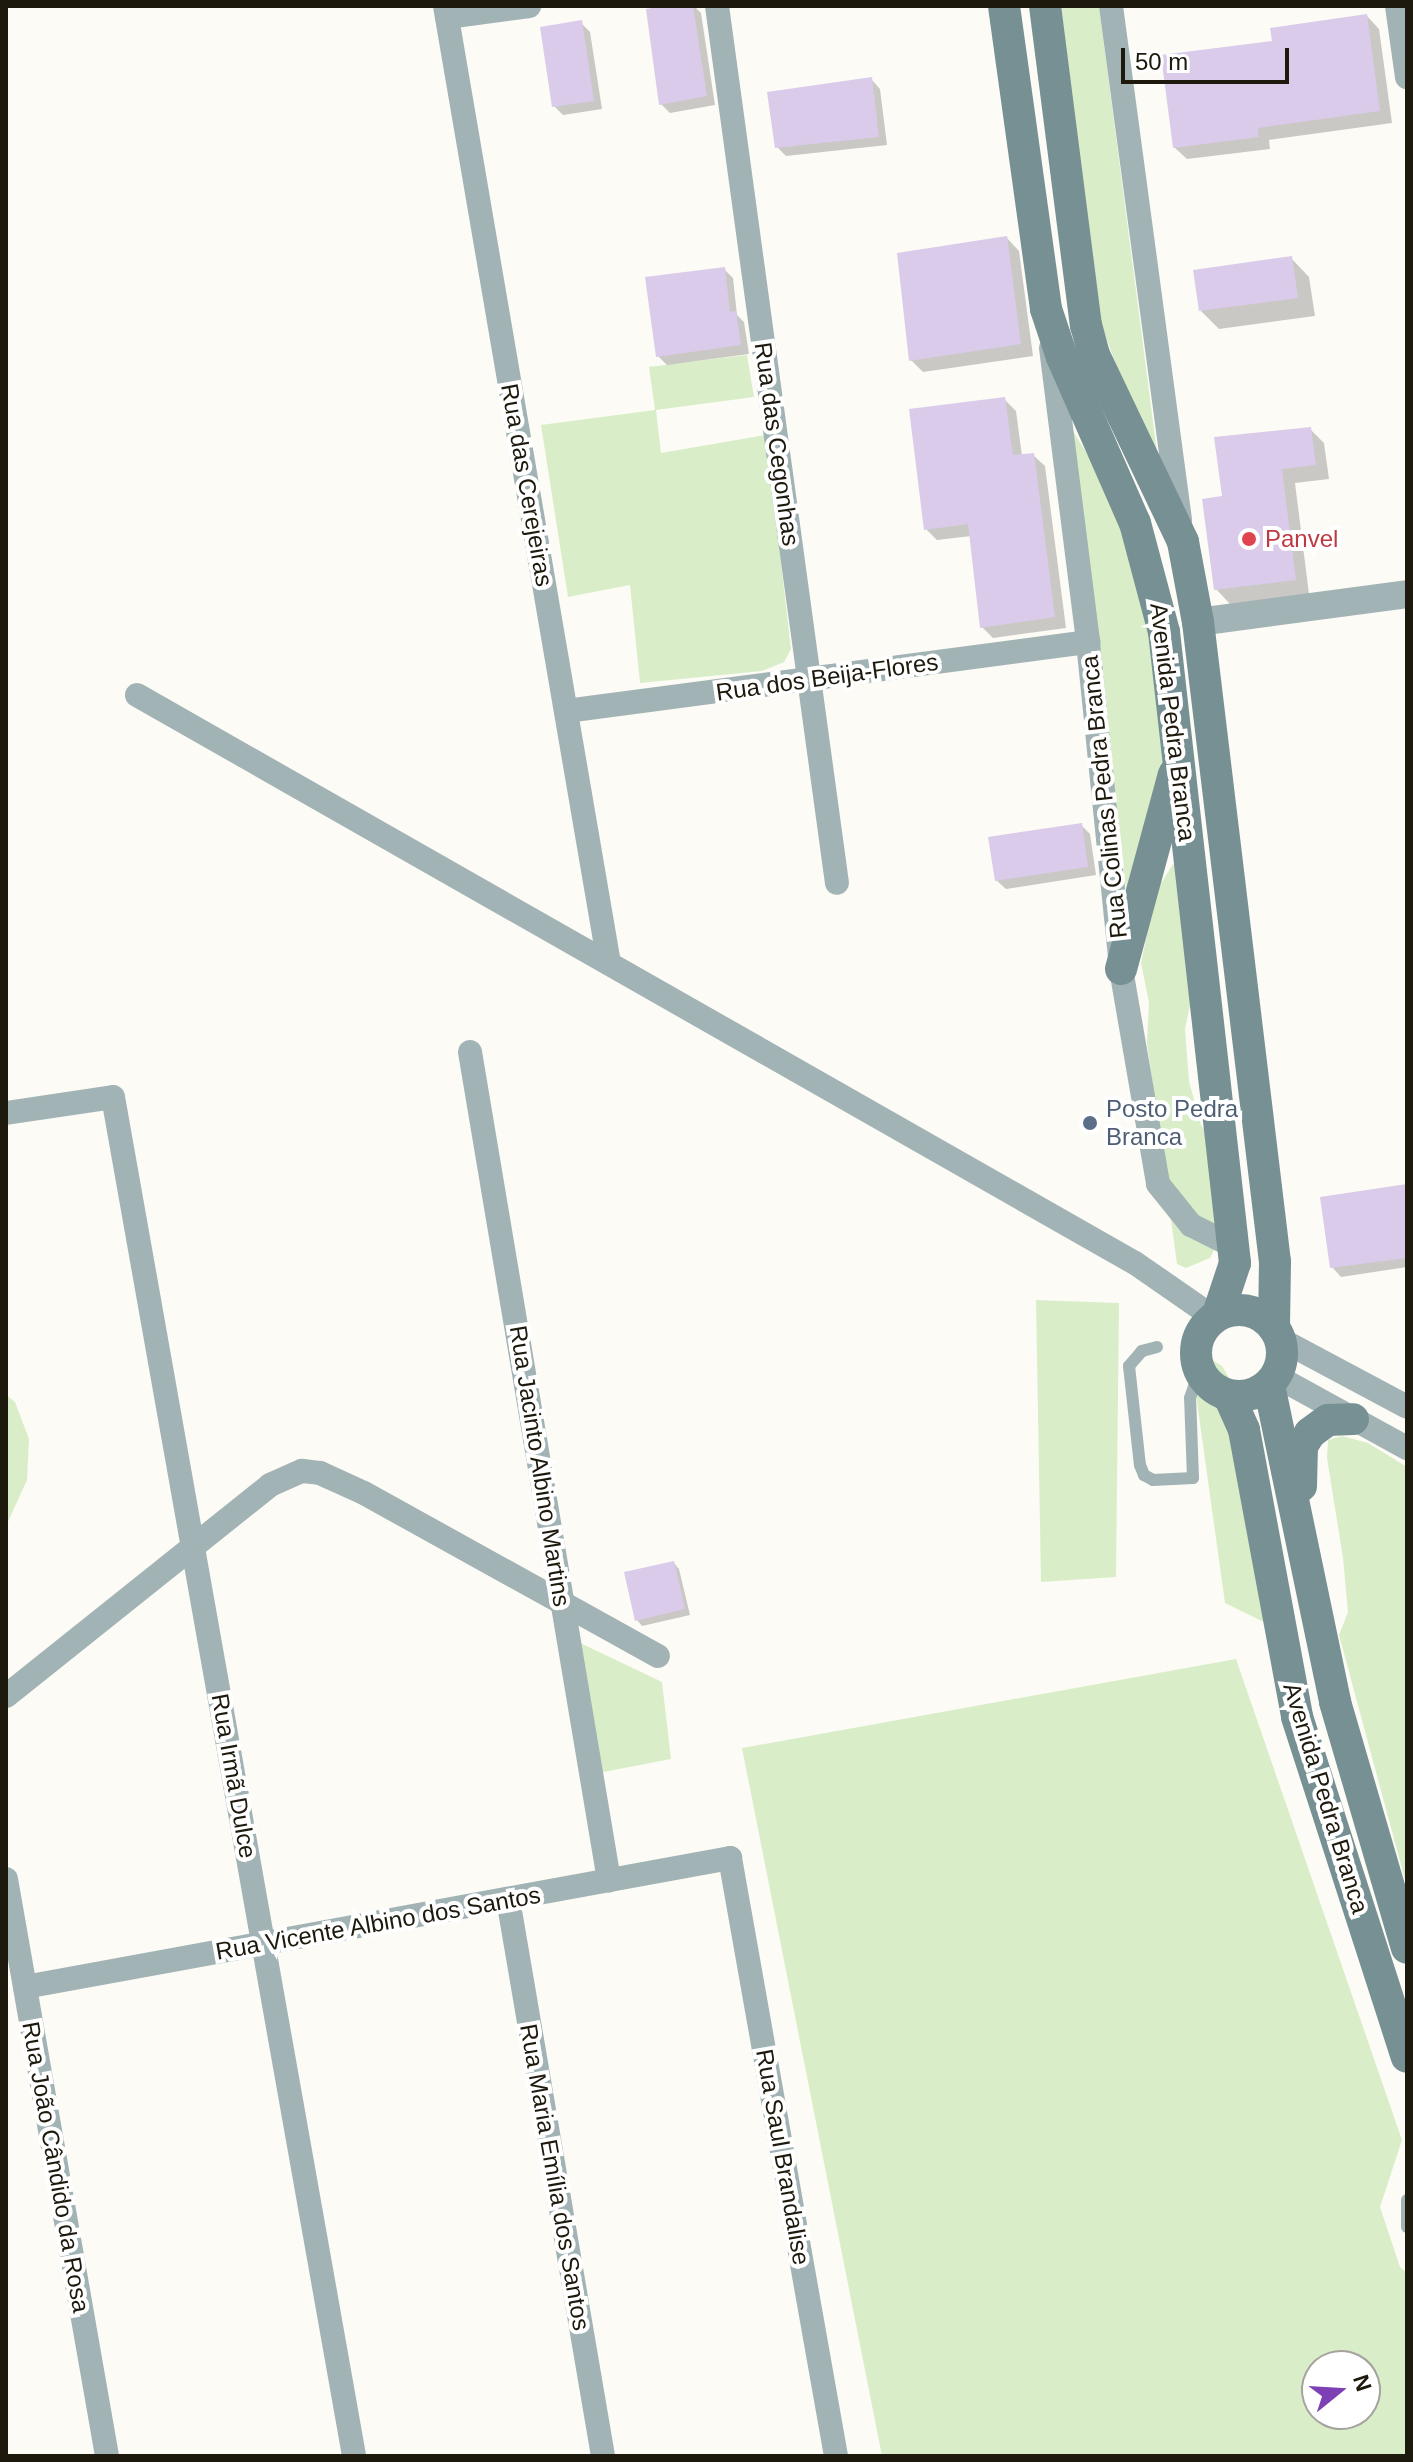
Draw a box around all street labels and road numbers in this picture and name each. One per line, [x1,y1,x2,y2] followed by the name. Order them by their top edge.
[748,340,806,548] street label: Rua das Cegonhas
[495,381,559,589] street label: Rua das Cerejeiras
[1144,601,1202,843] street label: Avenida Pedra Branca
[714,647,940,707] street label: Rua dos Beija-Flores
[1075,654,1133,940] street label: Rua Colinas Pedra Branca
[503,1323,577,1609] street label: Rua Jacinto Albino Martins
[1277,1679,1375,1917] street label: Avenida Pedra Branca
[205,1691,263,1861] street label: Rua Irmã Dulce
[213,1880,543,1966] street label: Rua Vicente Albino dos Santos
[16,2019,96,2315] street label: Rua João Cândido da Rosa
[514,2021,596,2333] street label: Rua Maria Emília dos Santos
[750,2047,816,2267] street label: Rua Saul Brandalise

